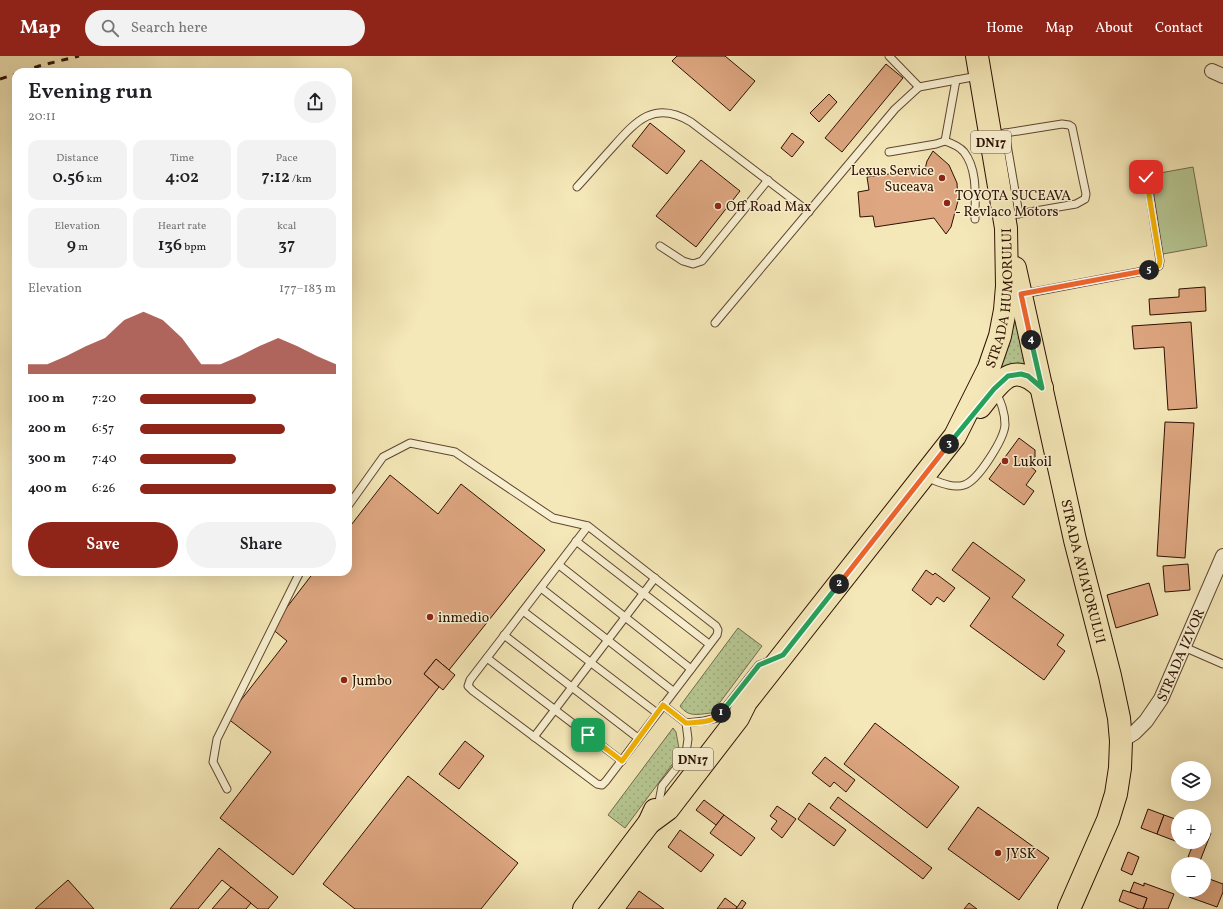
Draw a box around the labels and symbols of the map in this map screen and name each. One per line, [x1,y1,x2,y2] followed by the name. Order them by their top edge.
[971,131,1011,153] road number: DN17
[1129,160,1163,194] pin
[851,162,934,197] place label: Lexus Service Suceava
[937,173,947,183] marker: Lexus Service Suceava
[955,187,1071,222] place label: TOYOTA SUCEAVA - Revlaco Motors
[726,198,811,217] place label: Off Road Max
[942,198,952,208] marker: TOYOTA SUCEAVA - Revlaco Motors
[713,201,723,211] marker: Off Road Max
[982,228,1018,371] street label: STRADA HUMORULUI
[1139,260,1159,280] pin: 5
[1021,330,1041,350] pin: 4
[939,434,959,454] pin: 3
[1013,453,1052,472] place label: Lukoil
[1000,456,1010,466] marker: Lukoil
[1055,498,1109,646] street label: STRADA AVIATORULUI
[829,574,849,594] pin: 2
[1153,606,1210,705] street label: STRADA IZVOR
[438,609,489,628] place label: inmedio
[425,612,435,622] marker: inmedio
[352,672,392,691] place label: Jumbo
[339,675,349,685] marker: Jumbo
[711,703,731,723] pin: 1
[571,718,605,752] pin
[673,748,713,770] road number: DN17
[1006,845,1037,864] place label: JYSK
[993,848,1003,858] marker: JYSK

